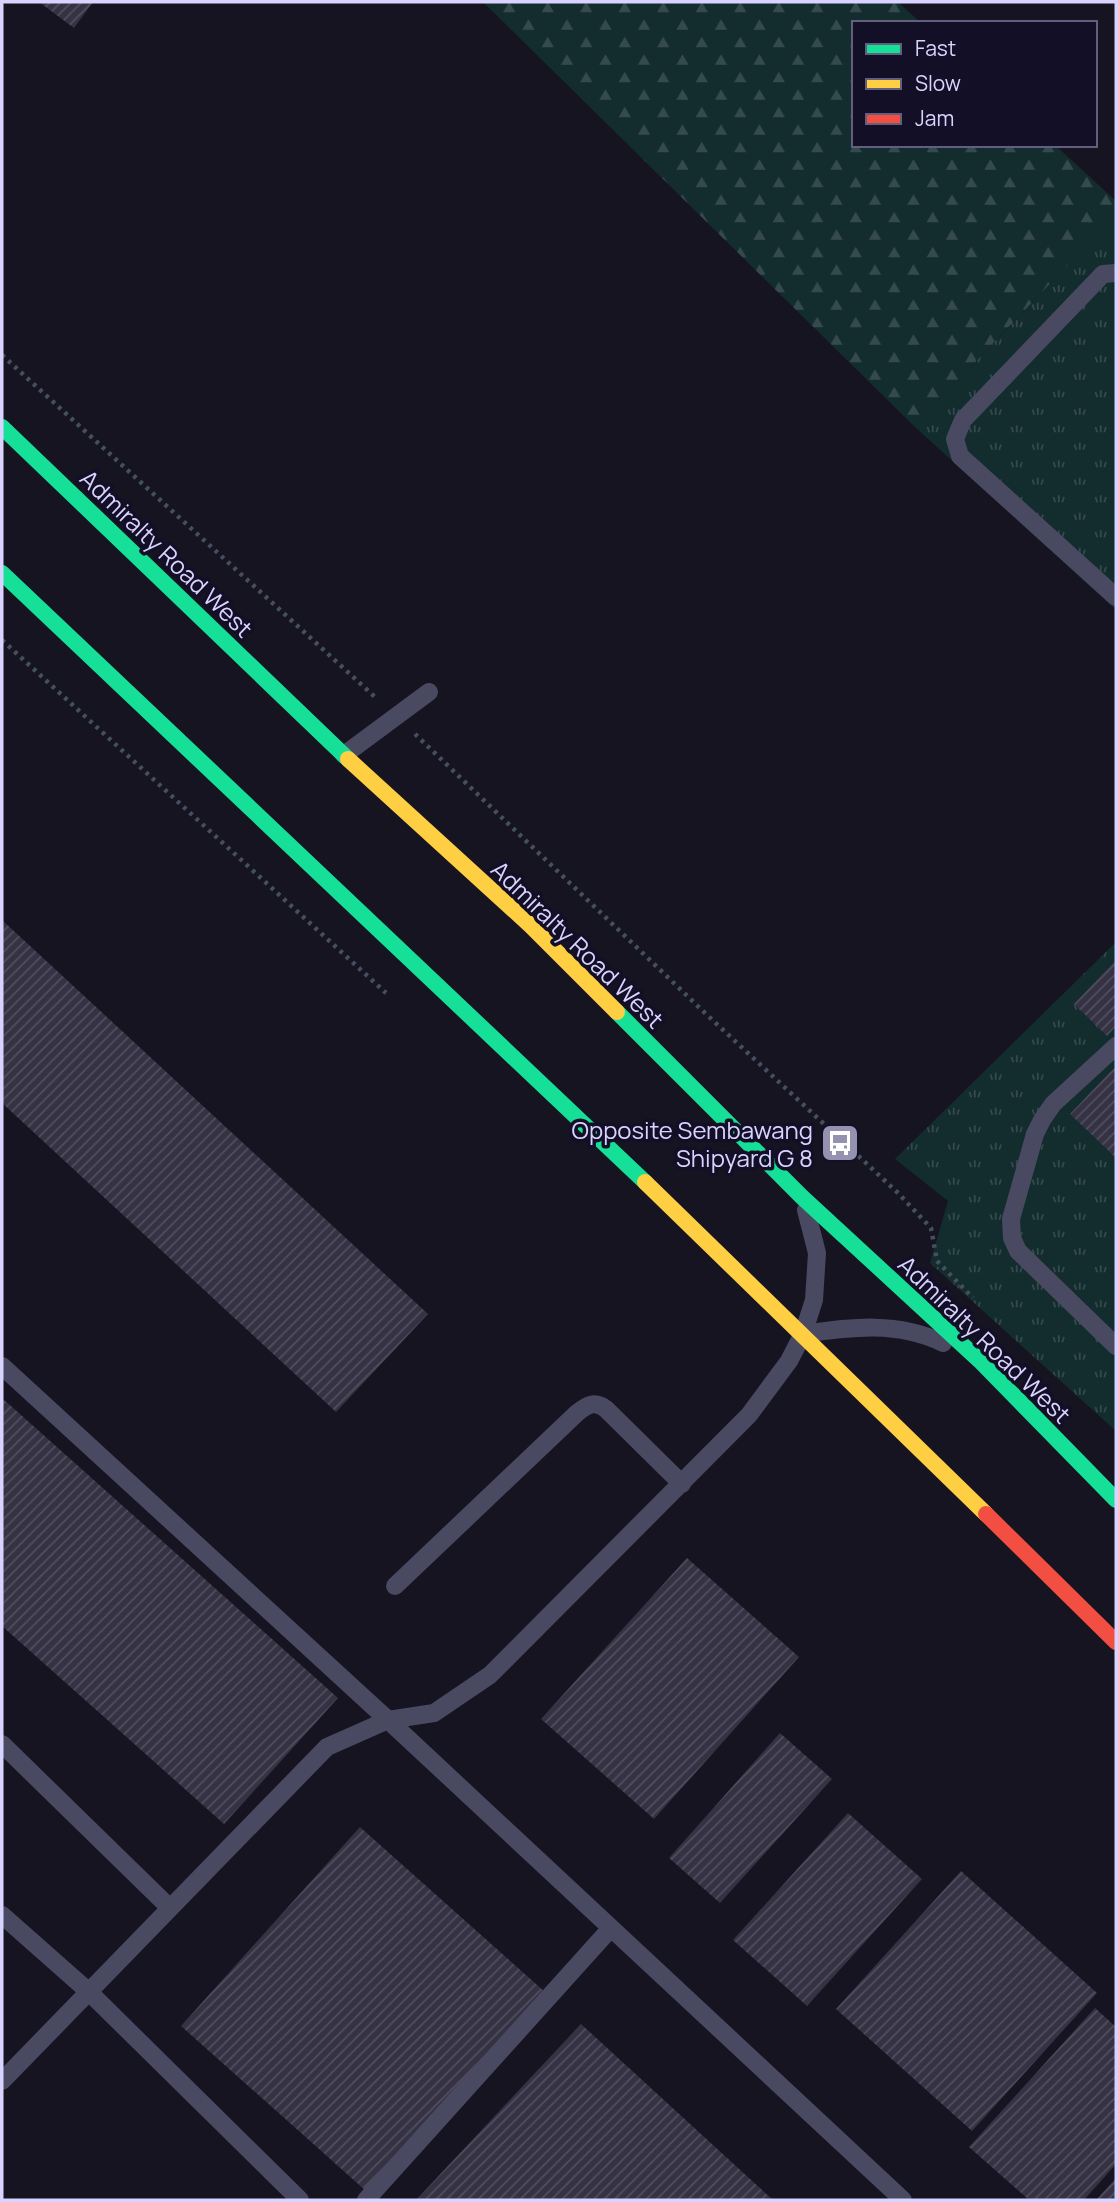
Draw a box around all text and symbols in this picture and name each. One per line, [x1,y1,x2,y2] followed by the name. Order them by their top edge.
[852,21,1097,147] legend
[915,34,956,62] text: Fast
[915,69,961,97] text: Slow
[915,104,954,132] text: Jam
[73,462,261,644] street label: Admiralty Road West
[484,853,672,1035] street label: Admiralty Road West
[572,1113,813,1174] place label: Opposite Sembawang Shipyard G 8
[819,1122,861,1164] bus stop icon: Opposite Sembawang Shipyard G 8
[891,1248,1079,1430] street label: Admiralty Road West

